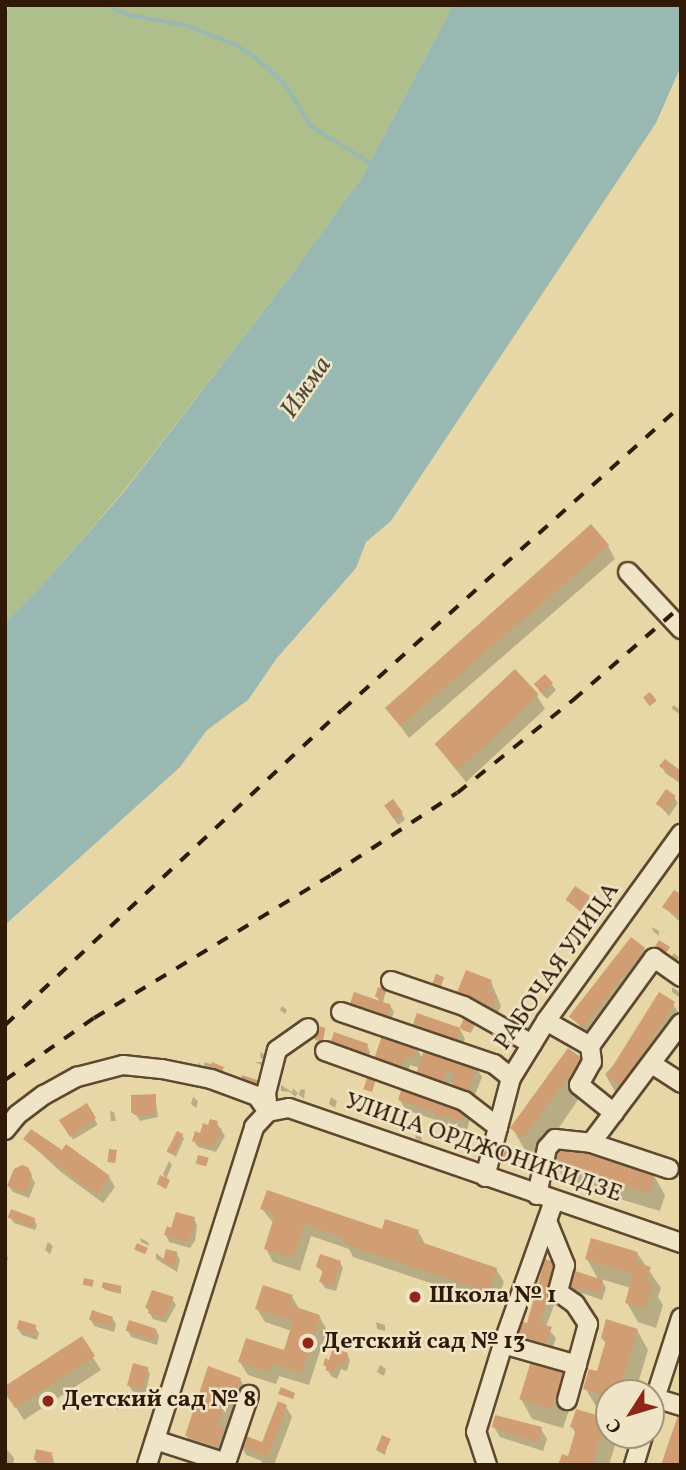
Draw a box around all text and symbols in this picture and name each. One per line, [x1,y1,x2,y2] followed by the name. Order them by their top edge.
[275,351,339,425] water label: Ижма
[489,877,627,1057] street label: РАБОЧАЯ УЛИЦА
[341,1088,625,1210] street label: УЛИЦА ОРДЖОНИКИДЗЕ
[429,1283,557,1311] place label: Школа № 1
[407,1289,423,1305] marker: Школа № 1
[322,1329,525,1357] place label: Детский сад № 13
[300,1335,316,1351] marker: Детский сад № 13
[595,1379,665,1449] north arrow
[62,1387,256,1415] place label: Детский сад № 8
[40,1393,56,1409] marker: Детский сад № 8
[601,1413,629,1438] text: С

